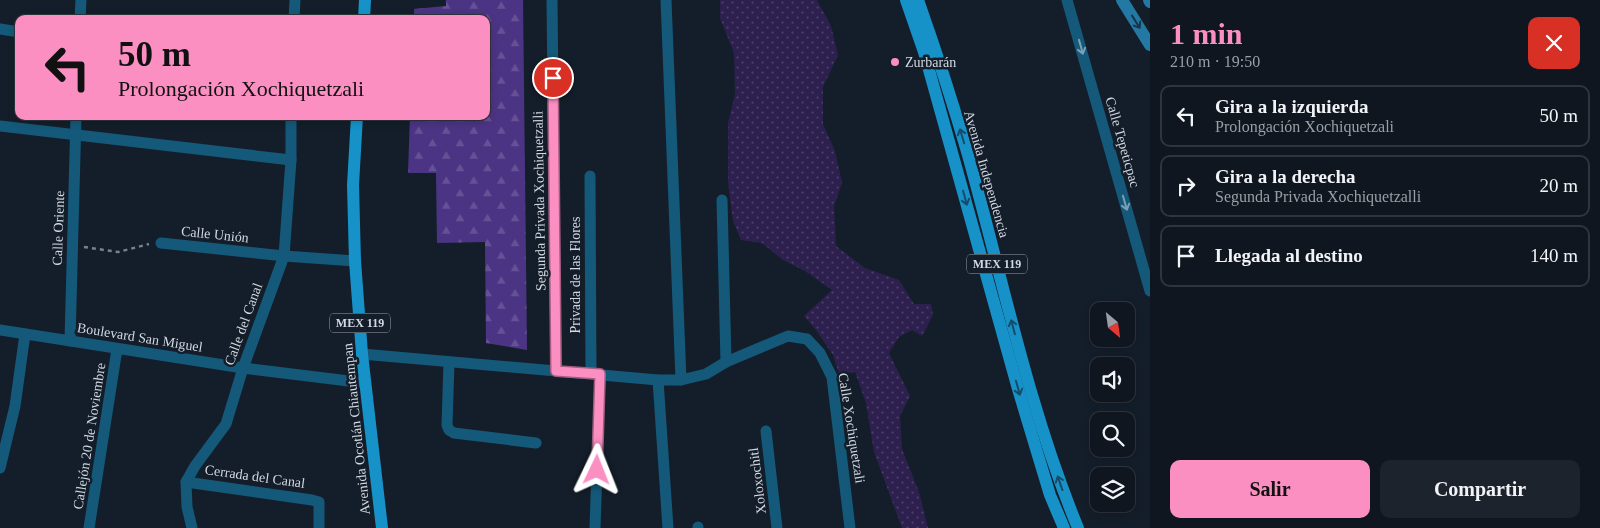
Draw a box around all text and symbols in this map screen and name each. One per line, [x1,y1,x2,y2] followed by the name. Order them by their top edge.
[1131,15,1141,29] one-way arrow
[1170,17,1243,50] text: 1 min
[1528,17,1580,69] button: close
[35,35,100,100] icon: left
[118,35,191,74] text: 50 m
[1076,38,1086,54] one-way arrow
[1170,53,1260,70] text: 210 m · 19:50
[905,55,956,70] place label: Zurbarán
[889,56,901,68] marker: Zurbarán
[532,57,574,99] pin
[539,64,567,92] icon: arrive
[118,76,364,101] text: Prolongación Xochiquetzali
[1102,95,1143,189] street label: Calle Tepeticpac
[1215,96,1369,117] text: Gira a la izquierda
[1172,102,1200,130] icon: left
[1539,105,1578,126] text: 50 m
[961,109,1012,240] street label: Avenida Independencia
[530,111,549,291] street label: Segunda Privada Xochiquetzalli
[1215,118,1394,135] text: Prolongación Xochiquetzali
[957,129,967,145] one-way arrow
[1215,166,1356,187] text: Gira a la derecha
[1172,172,1200,200] icon: right
[1539,175,1578,196] text: 20 m
[1215,188,1421,205] text: Segunda Privada Xochiquetzalli
[961,189,970,205] one-way arrow
[50,190,67,266] street label: Calle Oriente
[1121,195,1130,211] one-way arrow
[568,216,583,334] street label: Privada de las Flores
[180,223,250,246] street label: Calle Unión
[1172,242,1200,270] icon: arrive
[1215,245,1363,266] text: Llegada al destino
[1530,245,1578,266] text: 140 m
[967,254,1027,274] road number: MEX 119
[222,281,265,367] street label: Calle del Canal
[1090,302,1135,348] north arrow
[1090,302,1135,512] map controls
[330,314,390,332] road number: MEX 119
[76,320,204,355] street label: Boulevard San Miguel
[1008,320,1017,336] one-way arrow
[340,342,373,515] street label: Avenida Ocotlán Chiautempan
[1090,357,1135,402] button: sound
[70,362,108,510] street label: Callejón 20 de Noviembre
[835,372,868,484] street label: Calle Xochiquetzali
[1013,380,1023,396] one-way arrow
[1090,412,1135,457] button: search
[570,443,622,495] position arrow
[746,447,769,515] street label: Xoloxochitl
[1170,460,1370,518] button: Salir
[1380,460,1580,518] button: Compartir
[204,462,306,491] street label: Cerrada del Canal
[1090,467,1135,512] button: layers
[1055,475,1064,491] one-way arrow

